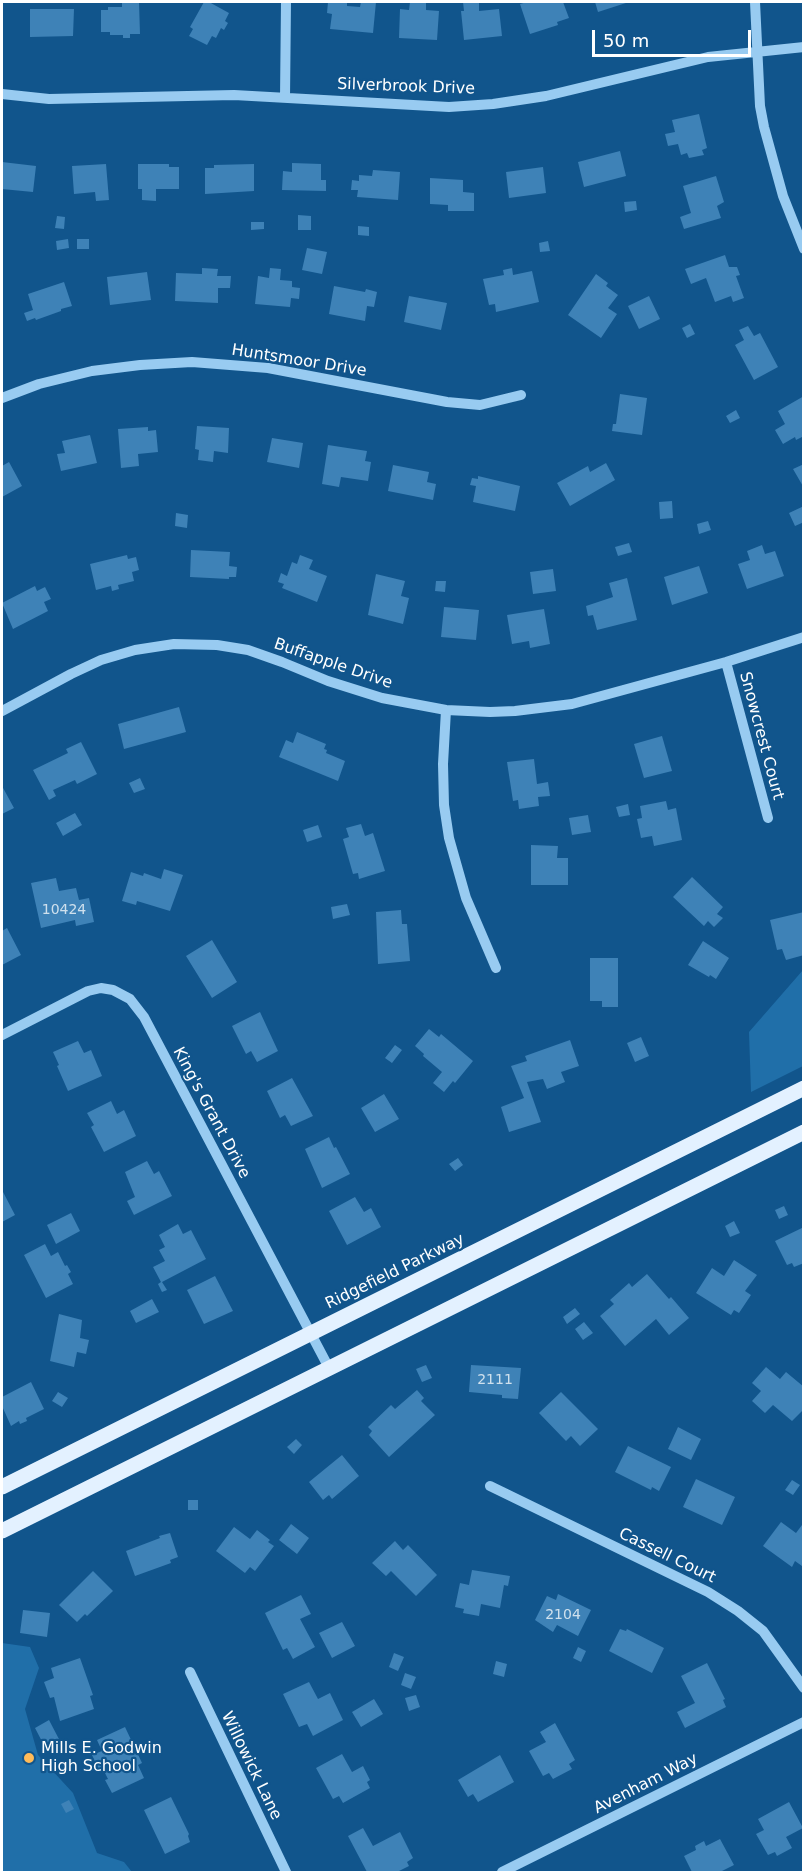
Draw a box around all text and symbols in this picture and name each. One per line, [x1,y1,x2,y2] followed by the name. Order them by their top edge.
[595,18,754,56] scale bar
[603,30,649,51] text: 50 m
[337,75,475,99] street label: Silverbrook Drive
[230,341,368,381] street label: Huntsmoor Drive
[271,635,395,693] street label: Buffapple Drive
[735,670,787,802] street label: Snowcrest Court
[42,902,86,918] house number: 10424
[168,1044,254,1182] street label: King's Grant Drive
[322,1230,468,1314] street label: Ridgefield Parkway
[477,1372,513,1388] house number: 2111
[615,1524,719,1588] street label: Cassell Court
[545,1607,581,1623] house number: 2104
[217,1709,285,1823] street label: Willowick Lane
[41,1739,162,1777] place label: Mills E. Godwin High School
[591,1750,701,1818] street label: Avenham Way
[22,1751,36,1765] marker: Mills E. Godwin High School

